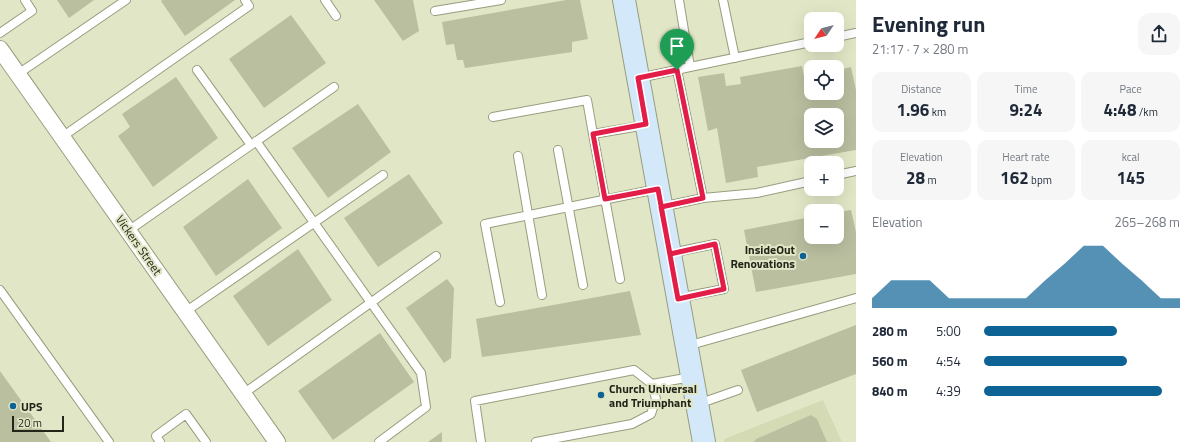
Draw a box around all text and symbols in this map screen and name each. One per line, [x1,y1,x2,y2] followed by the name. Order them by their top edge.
[872,7,985,41] text: Evening run
[804,12,844,52] north arrow
[804,12,844,244] map controls
[1138,13,1180,55] button: share
[660,29,694,70] pin
[666,35,688,57] icon: arrive
[872,39,968,59] text: 21:17 · 7 × 280 m
[804,60,844,100] button: locate
[901,81,941,97] text: Distance
[1015,81,1037,97] text: Time
[1120,81,1142,97] text: Pace
[896,97,929,123] text: 1.96
[1010,97,1042,123] text: 9:24
[1103,97,1136,123] text: 4:48
[929,104,946,120] text: km
[1136,104,1158,120] text: /km
[804,108,844,148] button: layers
[900,149,943,165] text: Elevation
[1002,149,1050,165] text: Heart rate
[1122,149,1140,165] text: kcal
[804,156,844,196] button: +
[906,165,925,191] text: 28
[1000,165,1029,191] text: 162
[1116,165,1145,191] text: 145
[925,172,937,188] text: m
[1029,172,1052,188] text: bpm
[804,204,844,244] button: −
[111,211,167,280] street label: Vickers Street
[872,212,923,232] text: Elevation
[1114,212,1180,232] text: 265–268 m
[730,240,796,273] place label: InsideOut Renovations
[798,251,808,261] marker: InsideOut Renovations
[872,321,908,341] text: 280 m
[936,321,961,341] text: 5:00
[872,351,908,371] text: 560 m
[936,351,961,371] text: 4:54
[609,379,697,412] place label: Church Universal and Triumphant
[872,381,908,401] text: 840 m
[936,381,961,401] text: 4:39
[596,390,606,400] marker: Church Universal and Triumphant
[21,397,43,416] place label: UPS
[8,401,18,411] marker: UPS
[12,414,64,433] scale bar
[18,415,42,431] text: 20 m

